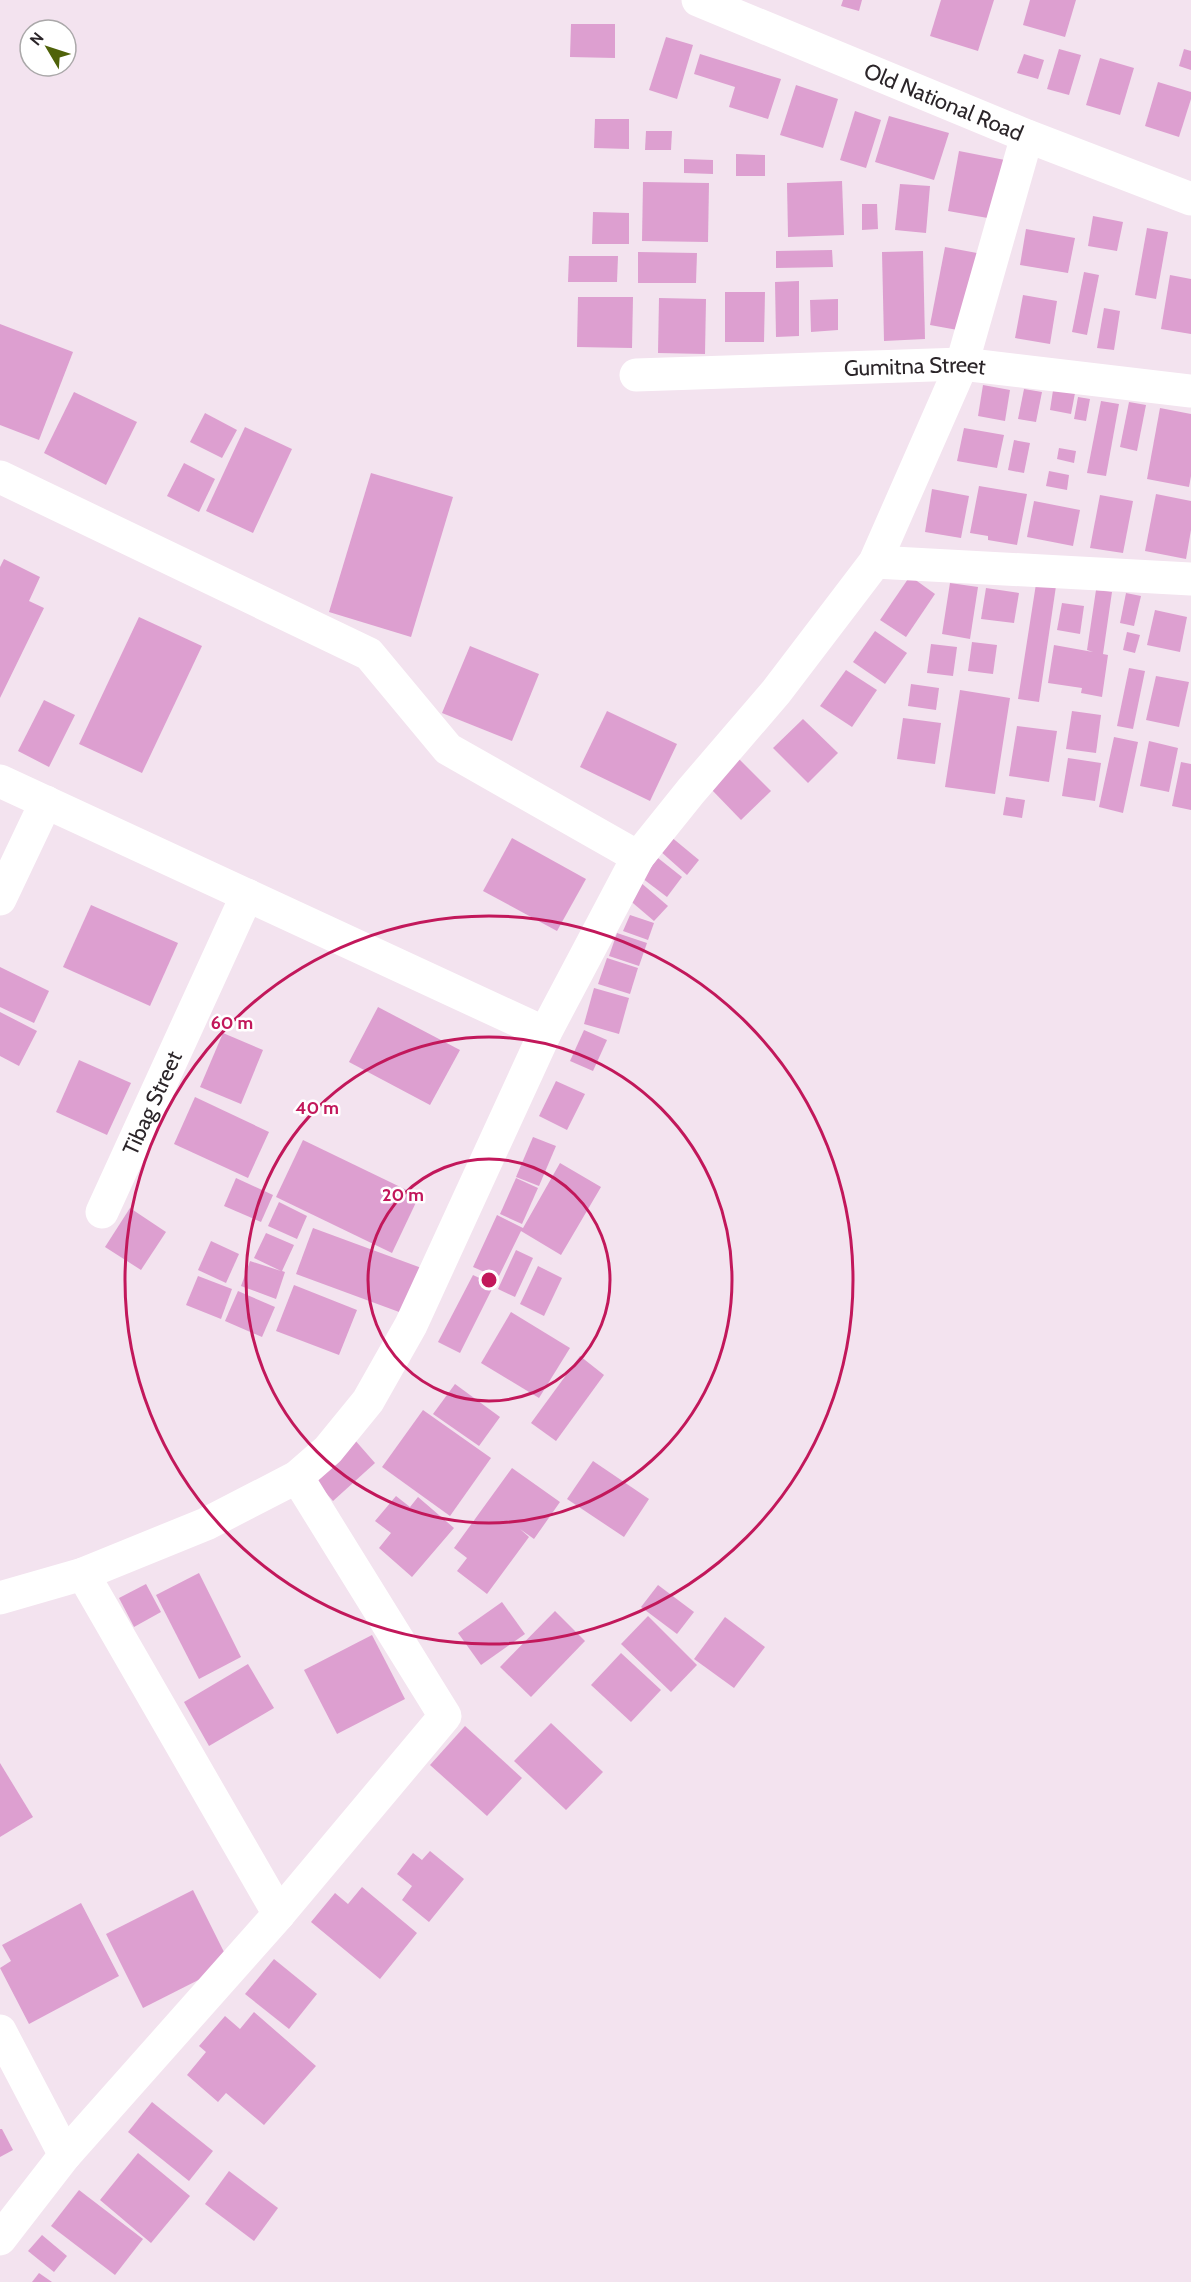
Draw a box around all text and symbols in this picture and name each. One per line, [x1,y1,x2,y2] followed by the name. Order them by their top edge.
[18,18,78,78] north arrow
[26,29,48,49] text: N
[860,57,1027,147] street label: Old National Road
[843,351,988,382] street label: Gumitna Street
[211,1012,253,1034] text: 60 m
[117,1046,188,1159] street label: Tibag Street
[295,1097,339,1119] text: 40 m
[382,1184,424,1206] text: 20 m
[479,1270,499,1290] centre of rings

